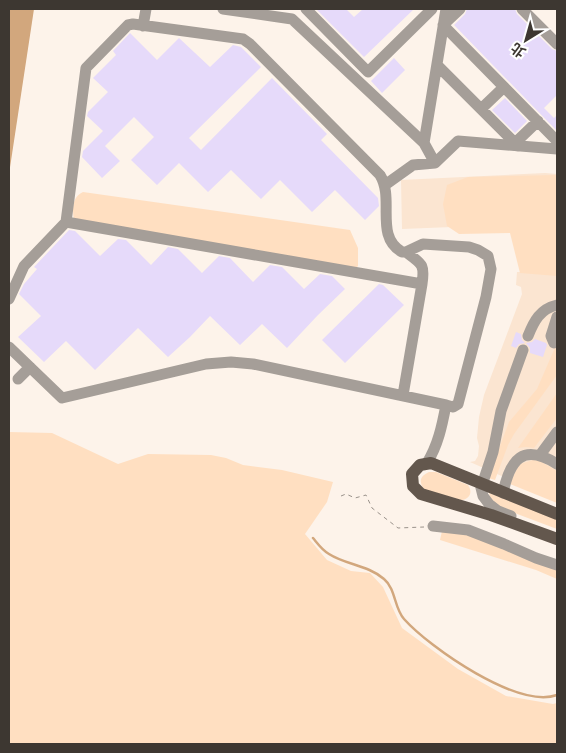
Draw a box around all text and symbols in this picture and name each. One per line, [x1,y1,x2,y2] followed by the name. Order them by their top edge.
[501,15,551,65] north arrow
[507,39,529,62] text: 北

